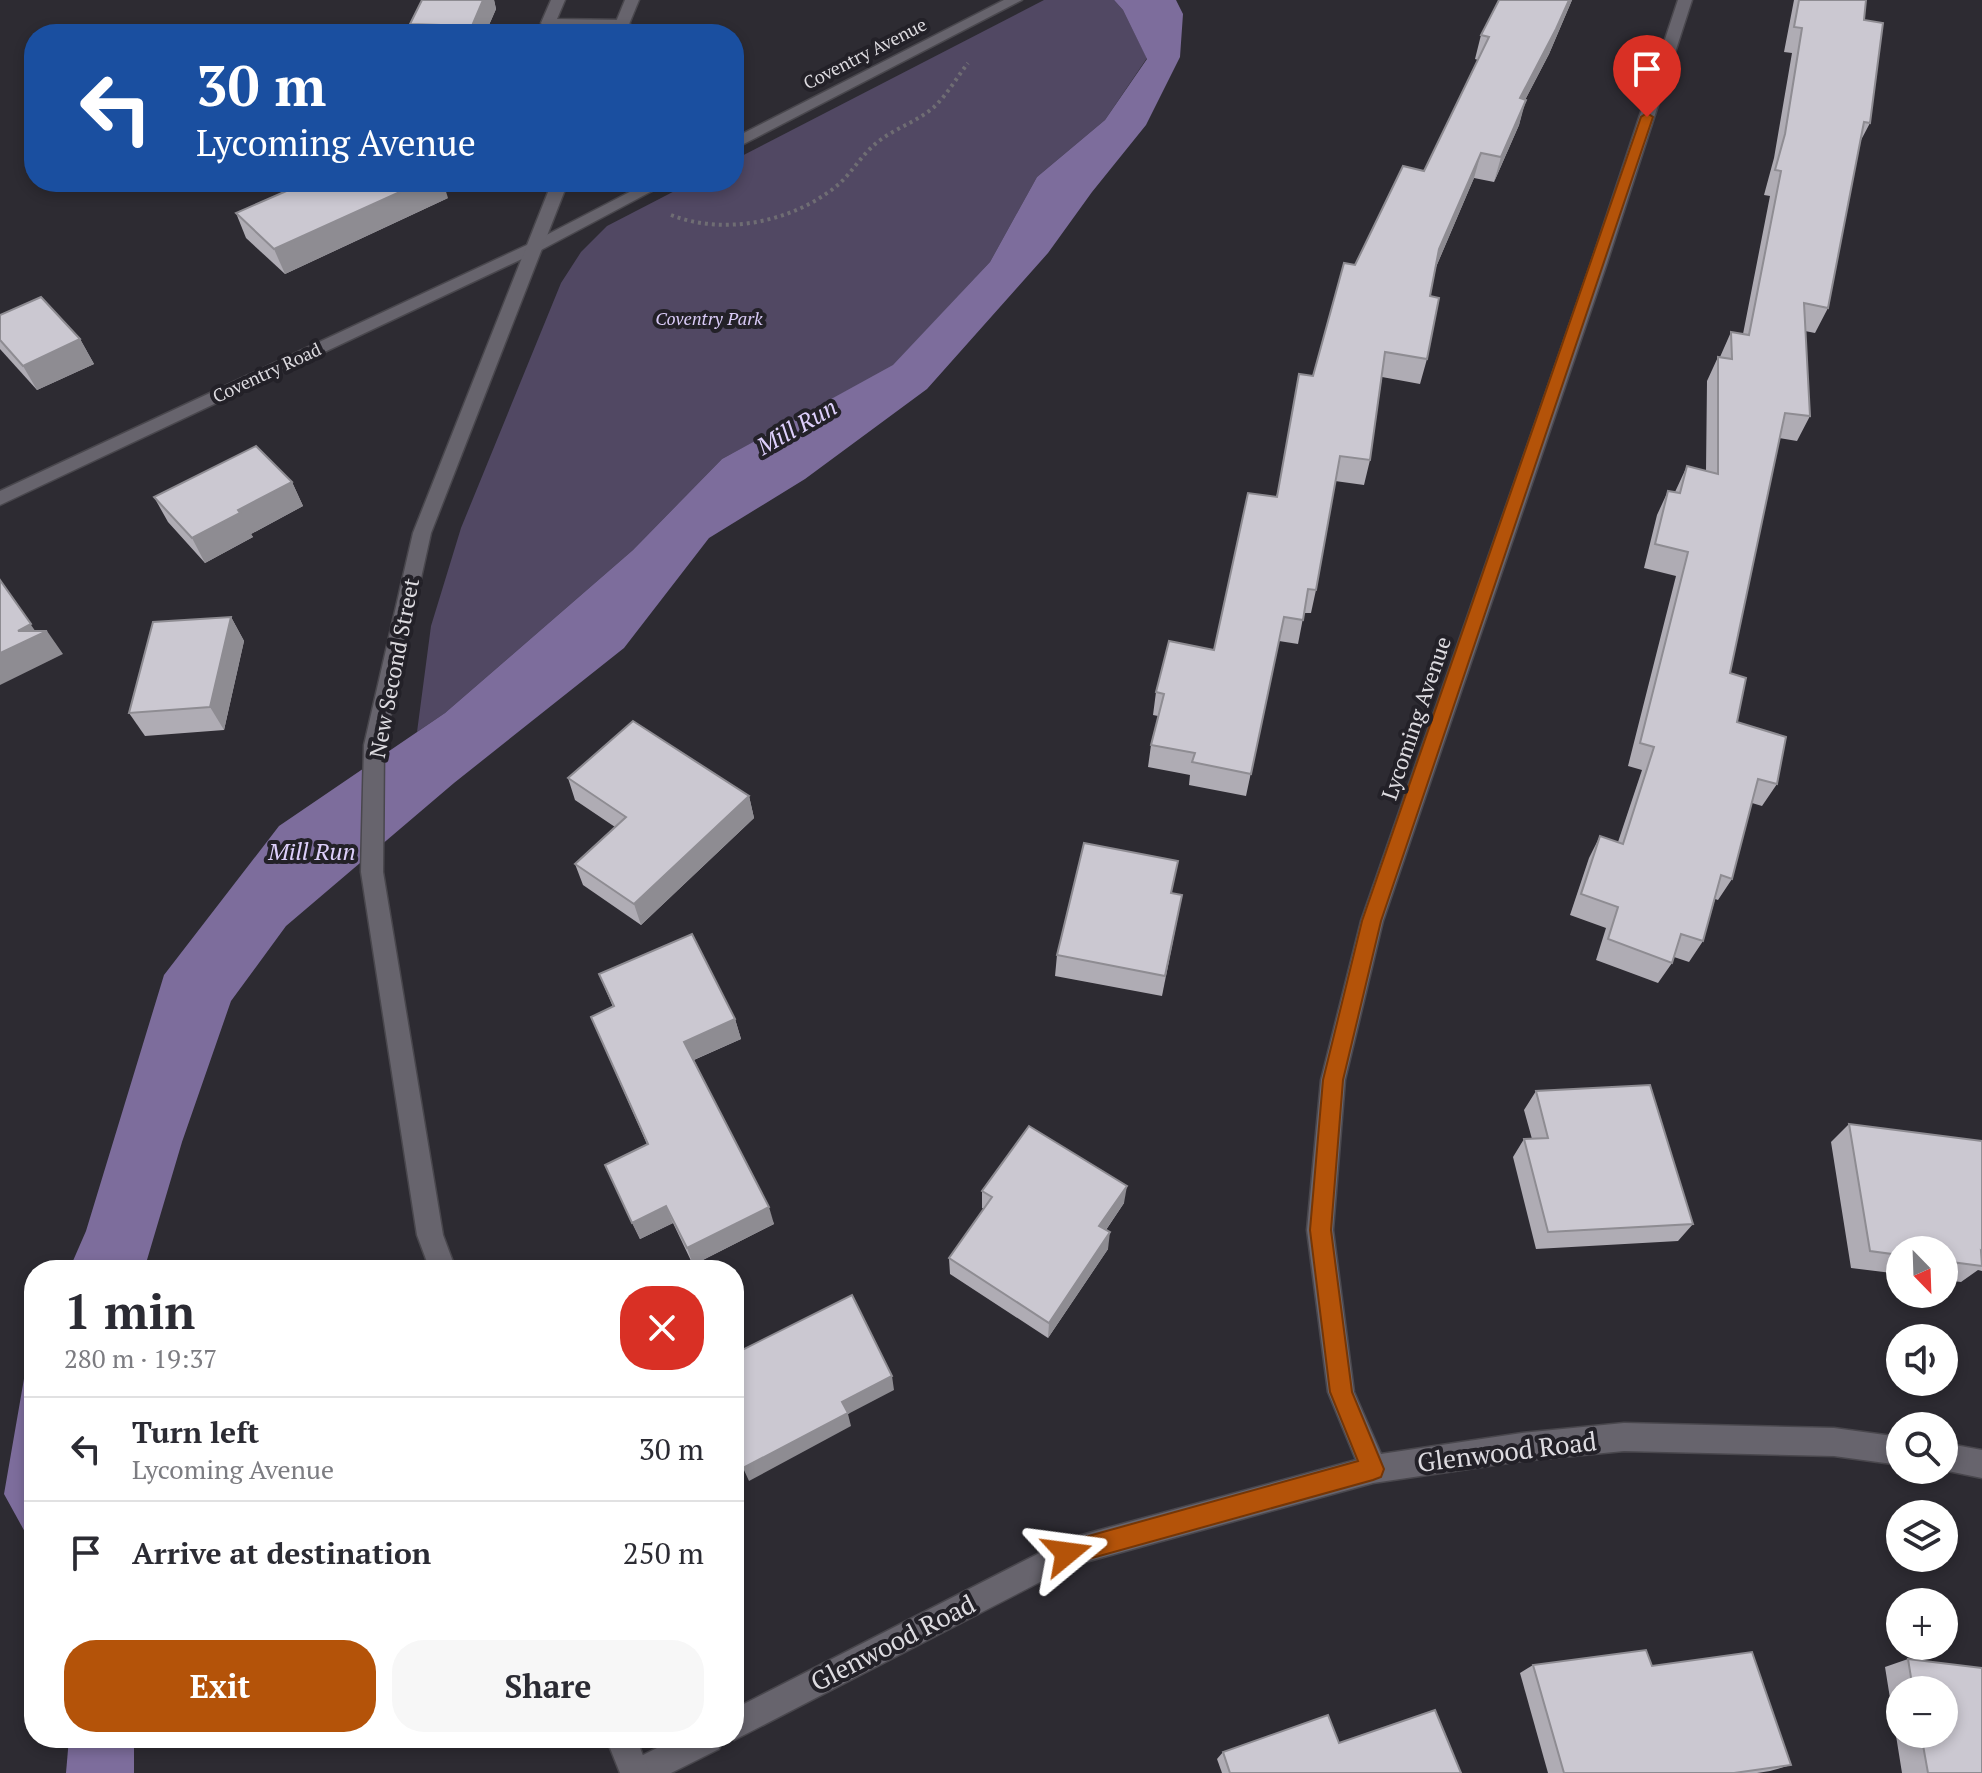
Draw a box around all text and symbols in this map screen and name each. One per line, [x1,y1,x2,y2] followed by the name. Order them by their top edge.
[799,12,930,95] street label: Coventry Avenue
[1613,35,1681,117] pin
[1625,47,1669,91] icon: arrive
[196,48,326,122] text: 30 m
[64,56,168,160] icon: left
[196,119,476,166] text: Lycoming Avenue
[655,306,763,330] park label: Coventry Park
[209,337,325,408] street label: Coventry Road
[750,390,842,462] water label: Mill Run
[362,575,425,760] street label: New Second Street
[1374,632,1457,803] street label: Lycoming Avenue
[267,835,356,867] water label: Mill Run
[1886,1236,1958,1308] north arrow
[1886,1236,1958,1748] map controls
[64,1279,195,1343] text: 1 min
[620,1286,704,1370] button: close
[1886,1324,1958,1396] button: sound
[64,1341,217,1375] text: 280 m · 19:37
[132,1412,259,1452] text: Turn left
[1886,1412,1958,1484] button: search
[1415,1423,1598,1479] street label: Glenwood Road
[64,1427,108,1471] icon: left
[639,1429,704,1469] text: 30 m
[132,1452,334,1486] text: Lycoming Avenue
[1886,1500,1958,1572] button: layers
[1025,1511,1109,1595] position arrow
[64,1531,108,1575] icon: arrive
[132,1533,431,1573] text: Arrive at destination
[623,1533,704,1573] text: 250 m
[804,1586,981,1698] street label: Glenwood Road
[1886,1588,1958,1660] button: +
[64,1640,376,1732] button: Exit
[392,1640,704,1732] button: Share
[1886,1676,1958,1748] button: −

